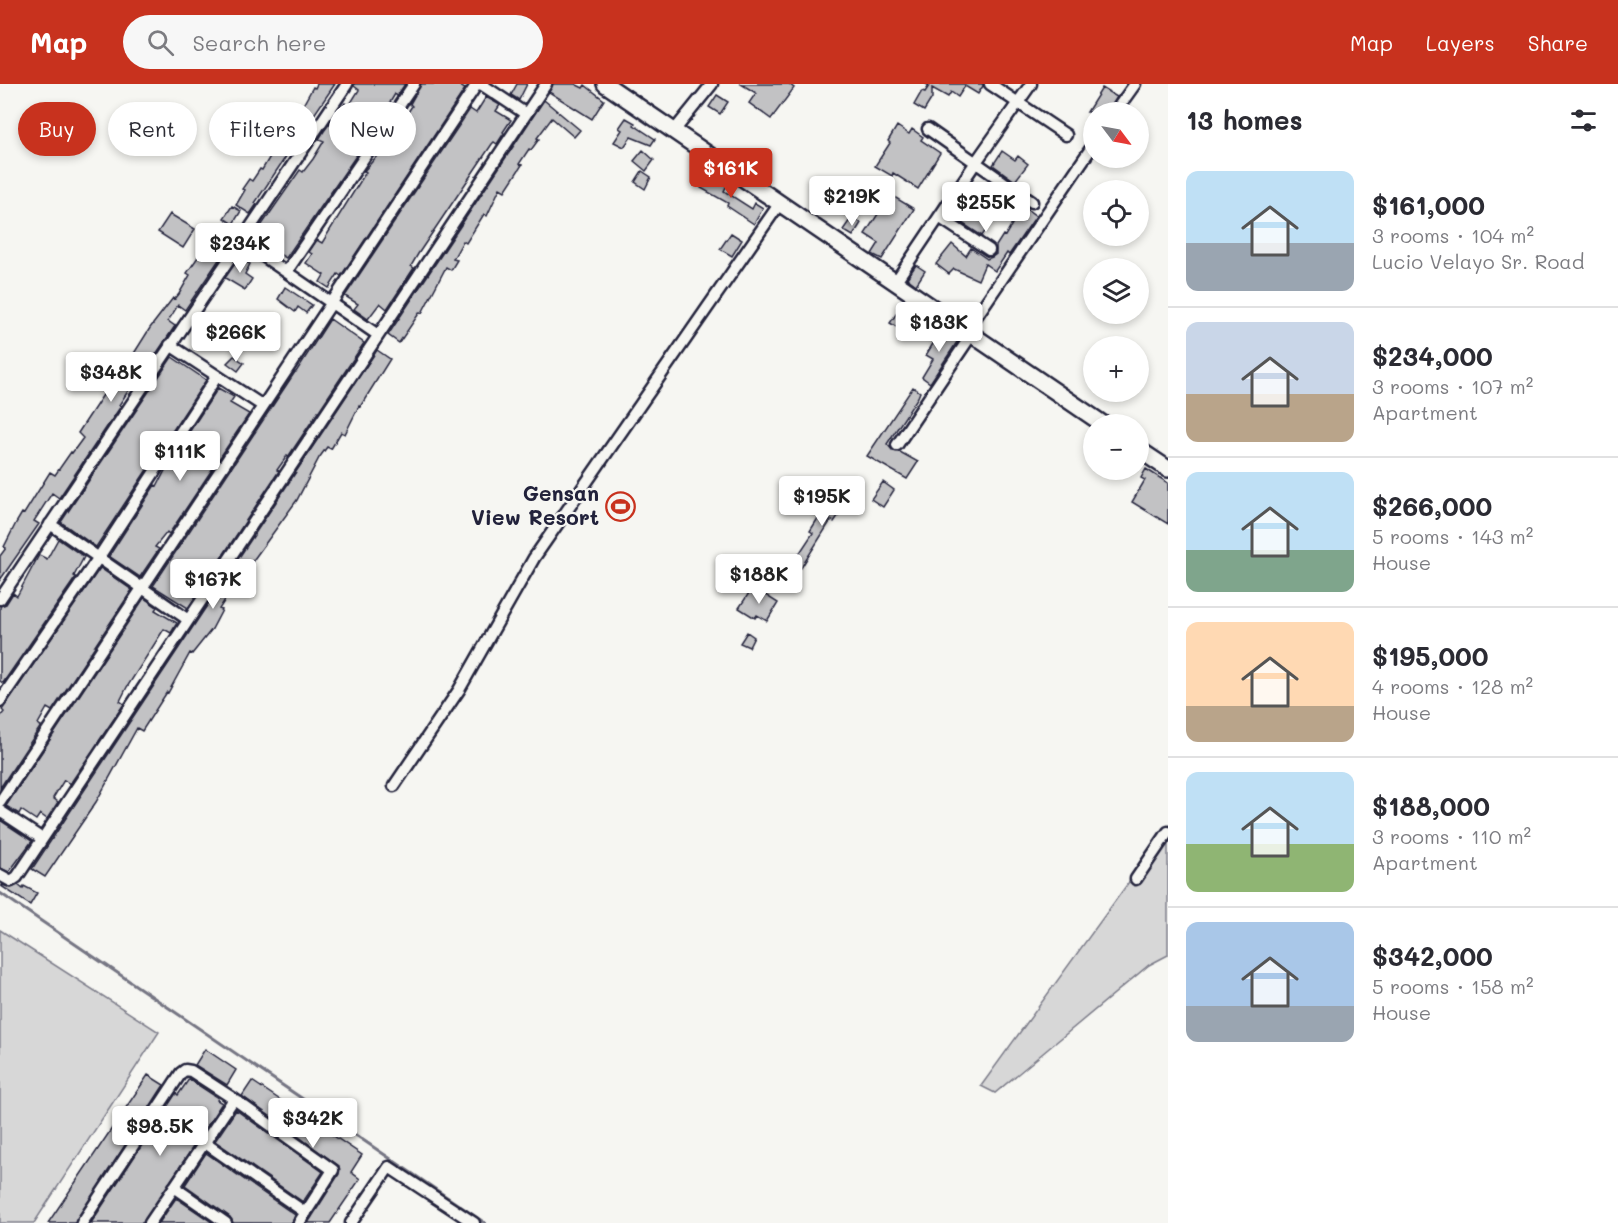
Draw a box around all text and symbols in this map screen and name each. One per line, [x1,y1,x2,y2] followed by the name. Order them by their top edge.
[123,15,543,69] search box
[30,24,87,60] text: Map
[144,26,177,59] icon: search
[192,28,326,57] text: Search here
[1350,29,1393,56] text: Map
[1426,29,1495,56] text: Layers
[1528,29,1588,56] text: Share
[18,102,96,156] chip: Buy
[108,102,197,156] chip: Rent
[209,102,317,156] chip: Filters
[329,102,416,156] chip: New
[1083,102,1149,168] north arrow
[1083,102,1149,480] map controls
[1186,103,1303,137] text: 13 homes
[1567,104,1600,137] icon: filters
[689,148,773,199] pin: $161K
[703,154,759,180] text: $161K
[810,176,894,227] pin: $219K
[1083,180,1149,246] button: locate
[823,182,881,208] text: $219K
[944,182,1028,233] pin: $255K
[956,188,1016,214] text: $255K
[1372,188,1485,222] text: $161,000
[1234,195,1306,267] icon: home
[1372,222,1534,248] text: 3 rooms · 104 m²
[198,223,282,274] pin: $234K
[209,229,271,255] text: $234K
[1372,248,1584,274] text: Lucio Velayo Sr. Road
[1083,258,1149,324] button: layers
[897,302,981,353] pin: $183K
[910,308,968,334] text: $183K
[194,312,278,363] pin: $266K
[206,318,266,344] text: $266K
[1083,336,1149,402] button: +
[1372,339,1493,373] text: $234,000
[1234,346,1306,418] icon: home
[69,352,153,403] pin: $348K
[80,358,142,384] text: $348K
[1372,373,1533,399] text: 3 rooms · 107 m²
[1372,399,1478,425] text: Apartment
[1083,414,1149,480] button: −
[138,431,222,482] pin: $111K
[154,437,206,463] text: $111K
[780,476,864,527] pin: $195K
[471,479,599,530] place label: Gensan View Resort
[793,482,851,508] text: $195K
[1372,489,1492,523] text: $266,000
[604,490,636,522] sports icon: Gensan View Resort
[1234,496,1306,568] icon: home
[1372,523,1533,549] text: 5 rooms · 143 m²
[1372,549,1431,575] text: House
[717,554,801,605] pin: $188K
[171,559,255,610] pin: $167K
[729,560,789,586] text: $188K
[184,565,242,591] text: $167K
[1372,639,1489,673] text: $195,000
[1234,646,1306,718] icon: home
[1372,673,1533,699] text: 4 rooms · 128 m²
[1372,699,1431,725] text: House
[1372,789,1490,823] text: $188,000
[1234,796,1306,868] icon: home
[1372,823,1531,849] text: 3 rooms · 110 m²
[1372,849,1478,875] text: Apartment
[1372,939,1493,973] text: $342,000
[1234,946,1306,1018] icon: home
[1372,973,1534,999] text: 5 rooms · 158 m²
[1372,999,1431,1025] text: House
[271,1098,355,1149] pin: $342K
[282,1104,344,1130] text: $342K
[111,1106,209,1157] pin: $98.5K
[126,1112,194,1138] text: $98.5K

